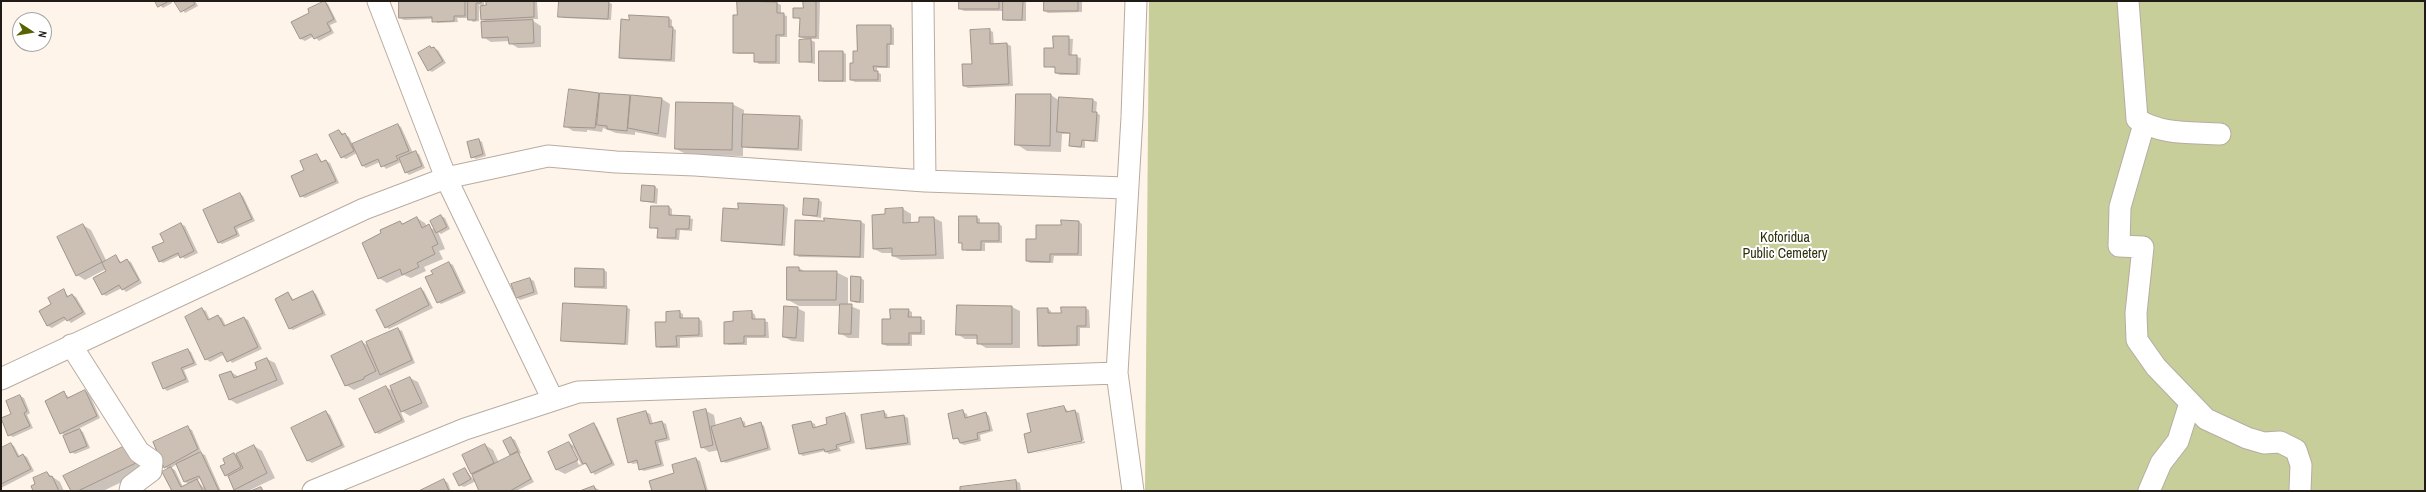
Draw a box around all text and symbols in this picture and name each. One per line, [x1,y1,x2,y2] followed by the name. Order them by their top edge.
[12,12,52,52] north arrow
[35,30,50,39] text: N
[1743,230,1827,262] park label: Koforidua Public Cemetery

